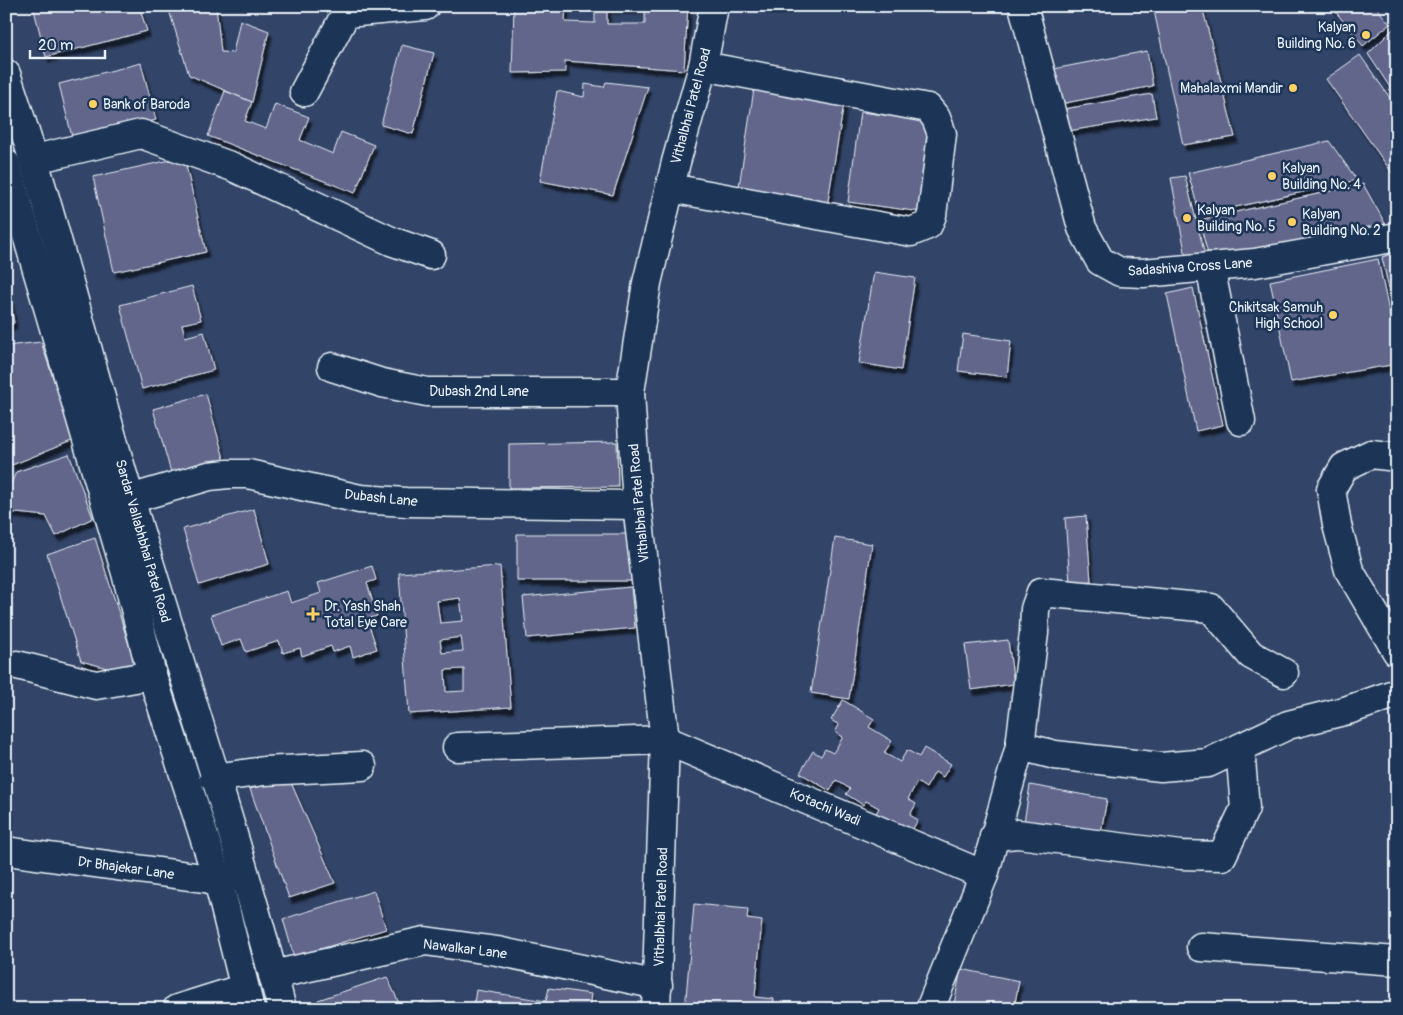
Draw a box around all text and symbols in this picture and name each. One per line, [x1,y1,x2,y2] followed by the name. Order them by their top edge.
[1277,19,1356,52] place label: Kalyan Building No. 6
[30,28,105,60] scale bar
[1360,29,1372,41] marker: Kalyan Building No. 6
[38,36,73,55] text: 20 m
[667,46,715,166] street label: Vithalbhai Patel Road
[1180,80,1283,97] place label: Mahalaxmi Mandir
[1287,82,1299,94] marker: Mahalaxmi Mandir
[103,96,190,113] place label: Bank of Baroda
[87,98,99,110] marker: Bank of Baroda
[1282,160,1361,193] place label: Kalyan Building No. 4
[1266,170,1278,182] marker: Kalyan Building No. 4
[1197,202,1276,235] place label: Kalyan Building No. 5
[1302,206,1381,239] place label: Kalyan Building No. 2
[1181,212,1193,224] marker: Kalyan Building No. 5
[1286,216,1298,228] marker: Kalyan Building No. 2
[1127,254,1253,280] street label: Sadashiva Cross Lane
[1229,299,1323,332] place label: Chikitsak Samuh High School
[1327,309,1339,321] marker: Chikitsak Samuh High School
[429,383,529,400] street label: Dubash 2nd Lane
[625,443,653,563] street label: Vithalbhai Patel Road
[112,457,174,625] street label: Sardar Vallabhbhai Patel Road
[344,486,419,510] street label: Dubash Lane
[324,598,407,631] place label: Dr. Yash Shah Total Eye Care
[306,607,320,621] marker: Dr. Yash Shah Total Eye Care
[787,784,863,830] street label: Kotachi Wadi
[650,847,672,967] street label: Vithalbhai Patel Road
[77,853,175,883] street label: Dr Bhajekar Lane
[422,935,508,963] street label: Nawalkar Lane

